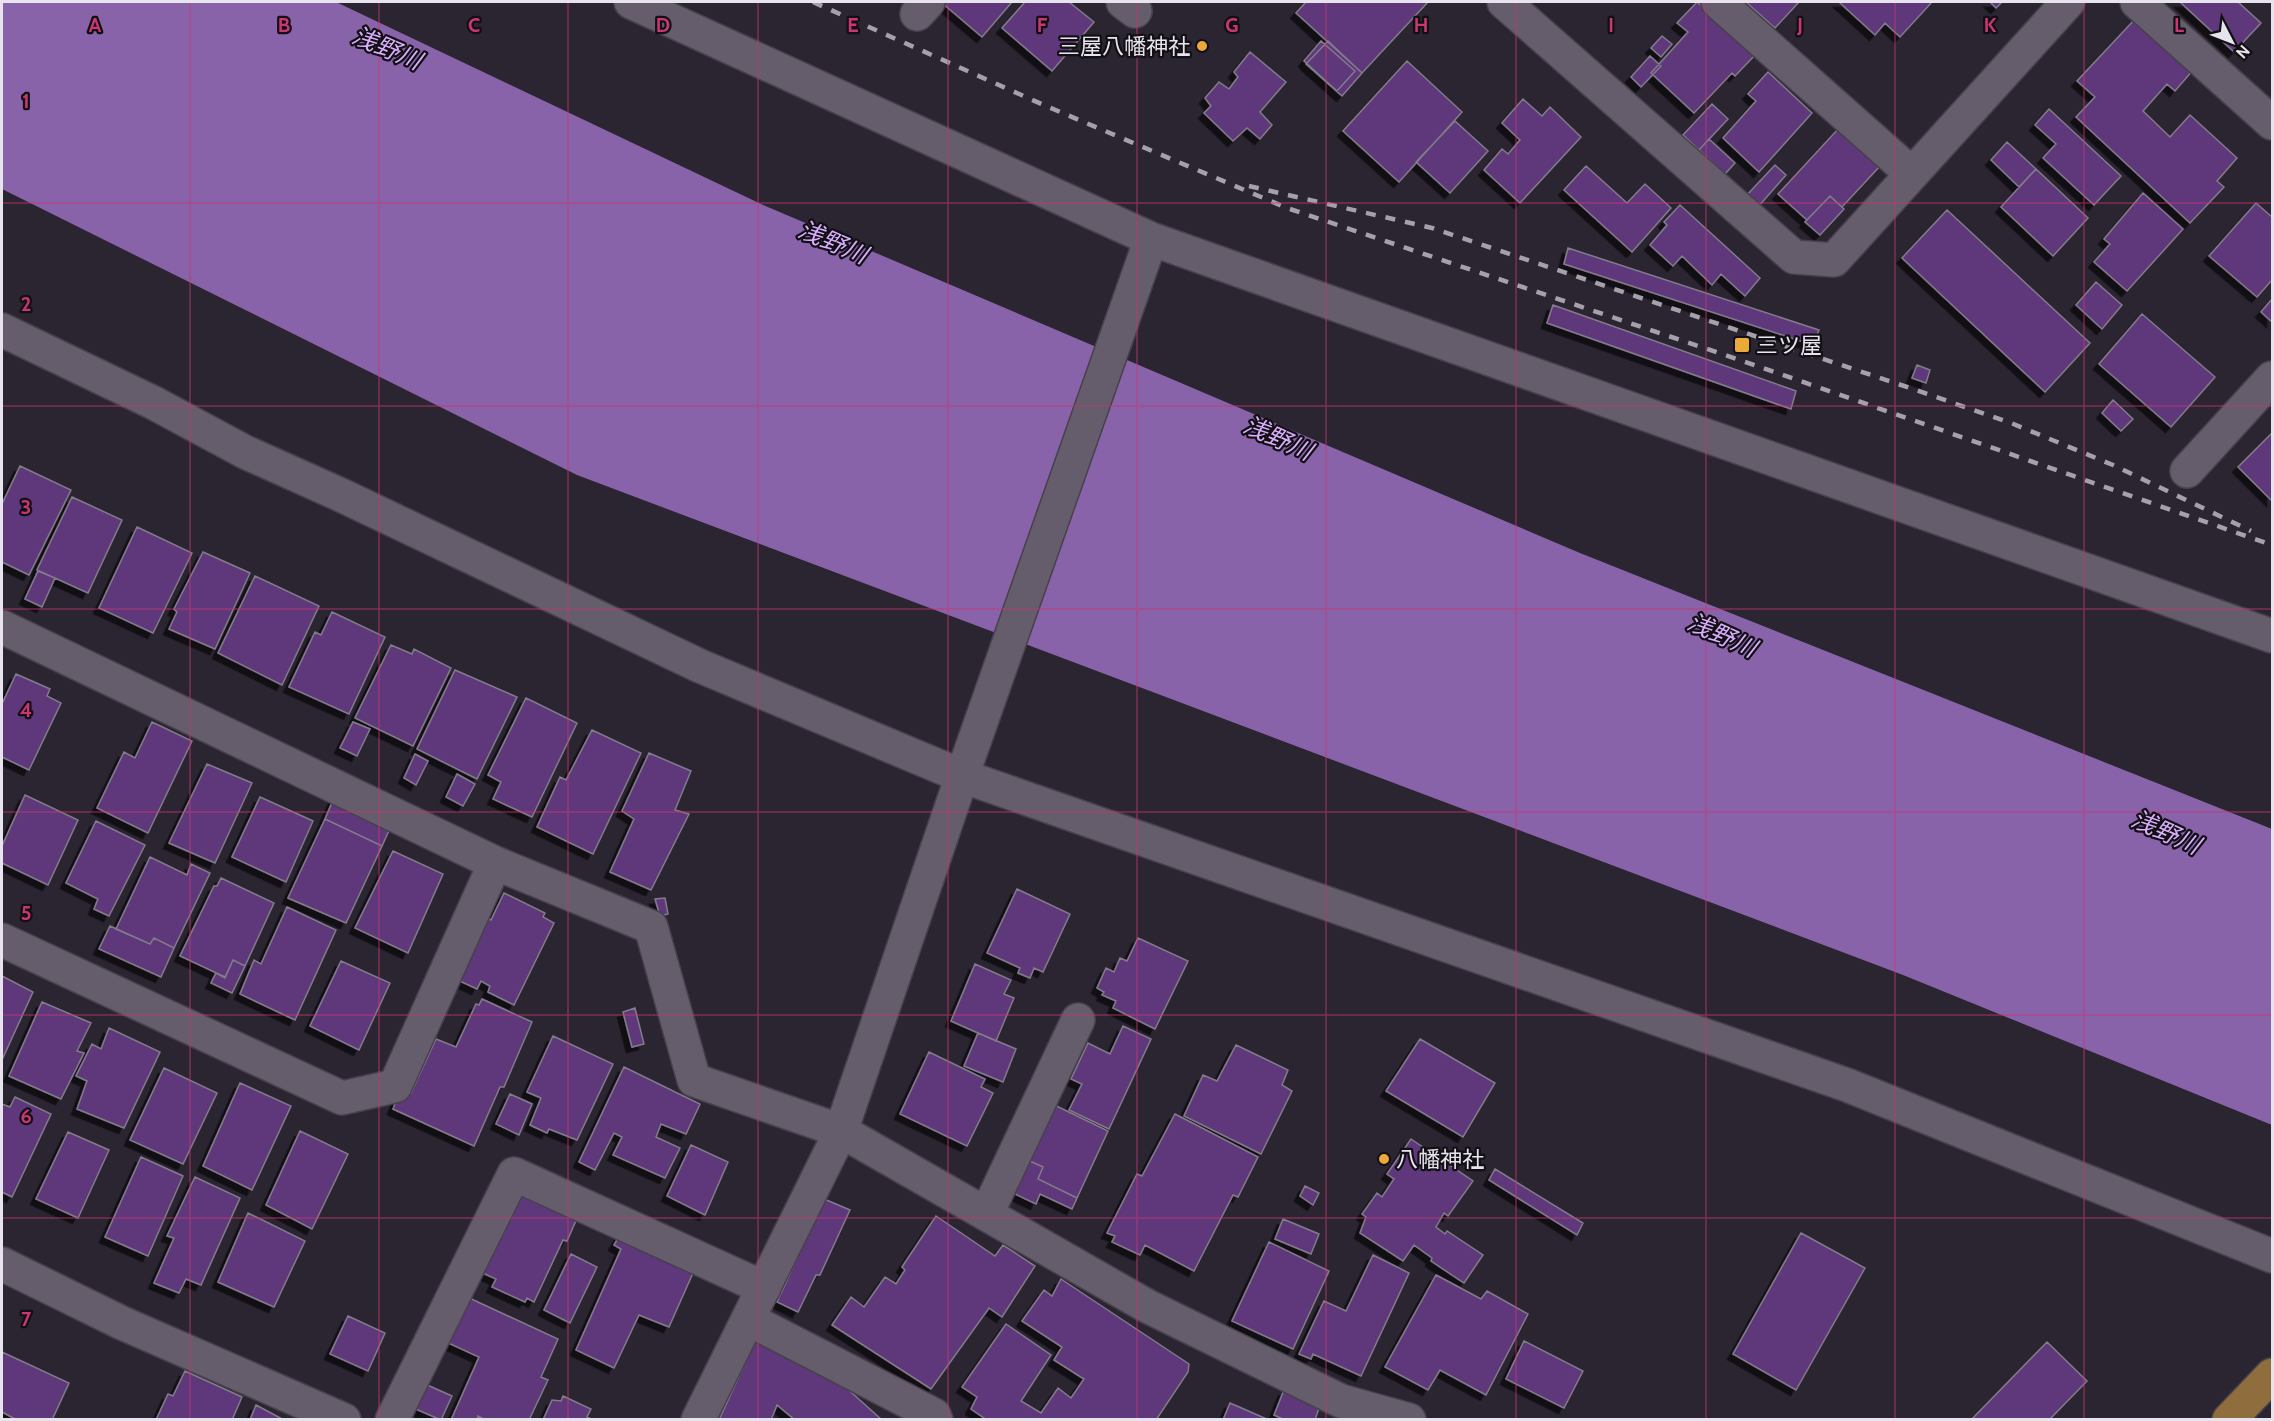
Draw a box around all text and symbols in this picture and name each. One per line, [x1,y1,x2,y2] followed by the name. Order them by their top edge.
[2202,12,2262,72] north arrow
[89,13,102,37] text: A
[278,13,290,37] text: B
[468,13,480,37] text: C
[656,13,670,37] text: D
[847,13,859,37] text: E
[1037,13,1048,37] text: F
[1225,13,1239,37] text: G
[1414,13,1428,37] text: H
[1608,13,1614,37] text: I
[1796,13,1803,37] text: J
[1984,13,1997,37] text: K
[2174,13,2184,37] text: L
[348,21,429,77] water label: 浅野川
[1058,33,1190,60] place label: 三屋八幡神社
[1195,39,1209,53] marker: 三屋八幡神社
[2232,41,2254,62] text: N
[22,89,30,113] text: 1
[794,215,875,271] water label: 浅野川
[21,292,31,316] text: 2
[1756,332,1822,359] place label: 三ツ屋
[1733,336,1751,354] marker: 三ツ屋
[1239,410,1320,467] water label: 浅野川
[21,495,31,519] text: 3
[1683,607,1764,664] water label: 浅野川
[20,698,32,722] text: 4
[2127,804,2208,861] water label: 浅野川
[21,901,31,925] text: 5
[20,1104,32,1128] text: 6
[1396,1146,1484,1173] place label: 八幡神社
[1377,1152,1391,1166] marker: 八幡神社
[21,1307,32,1331] text: 7

